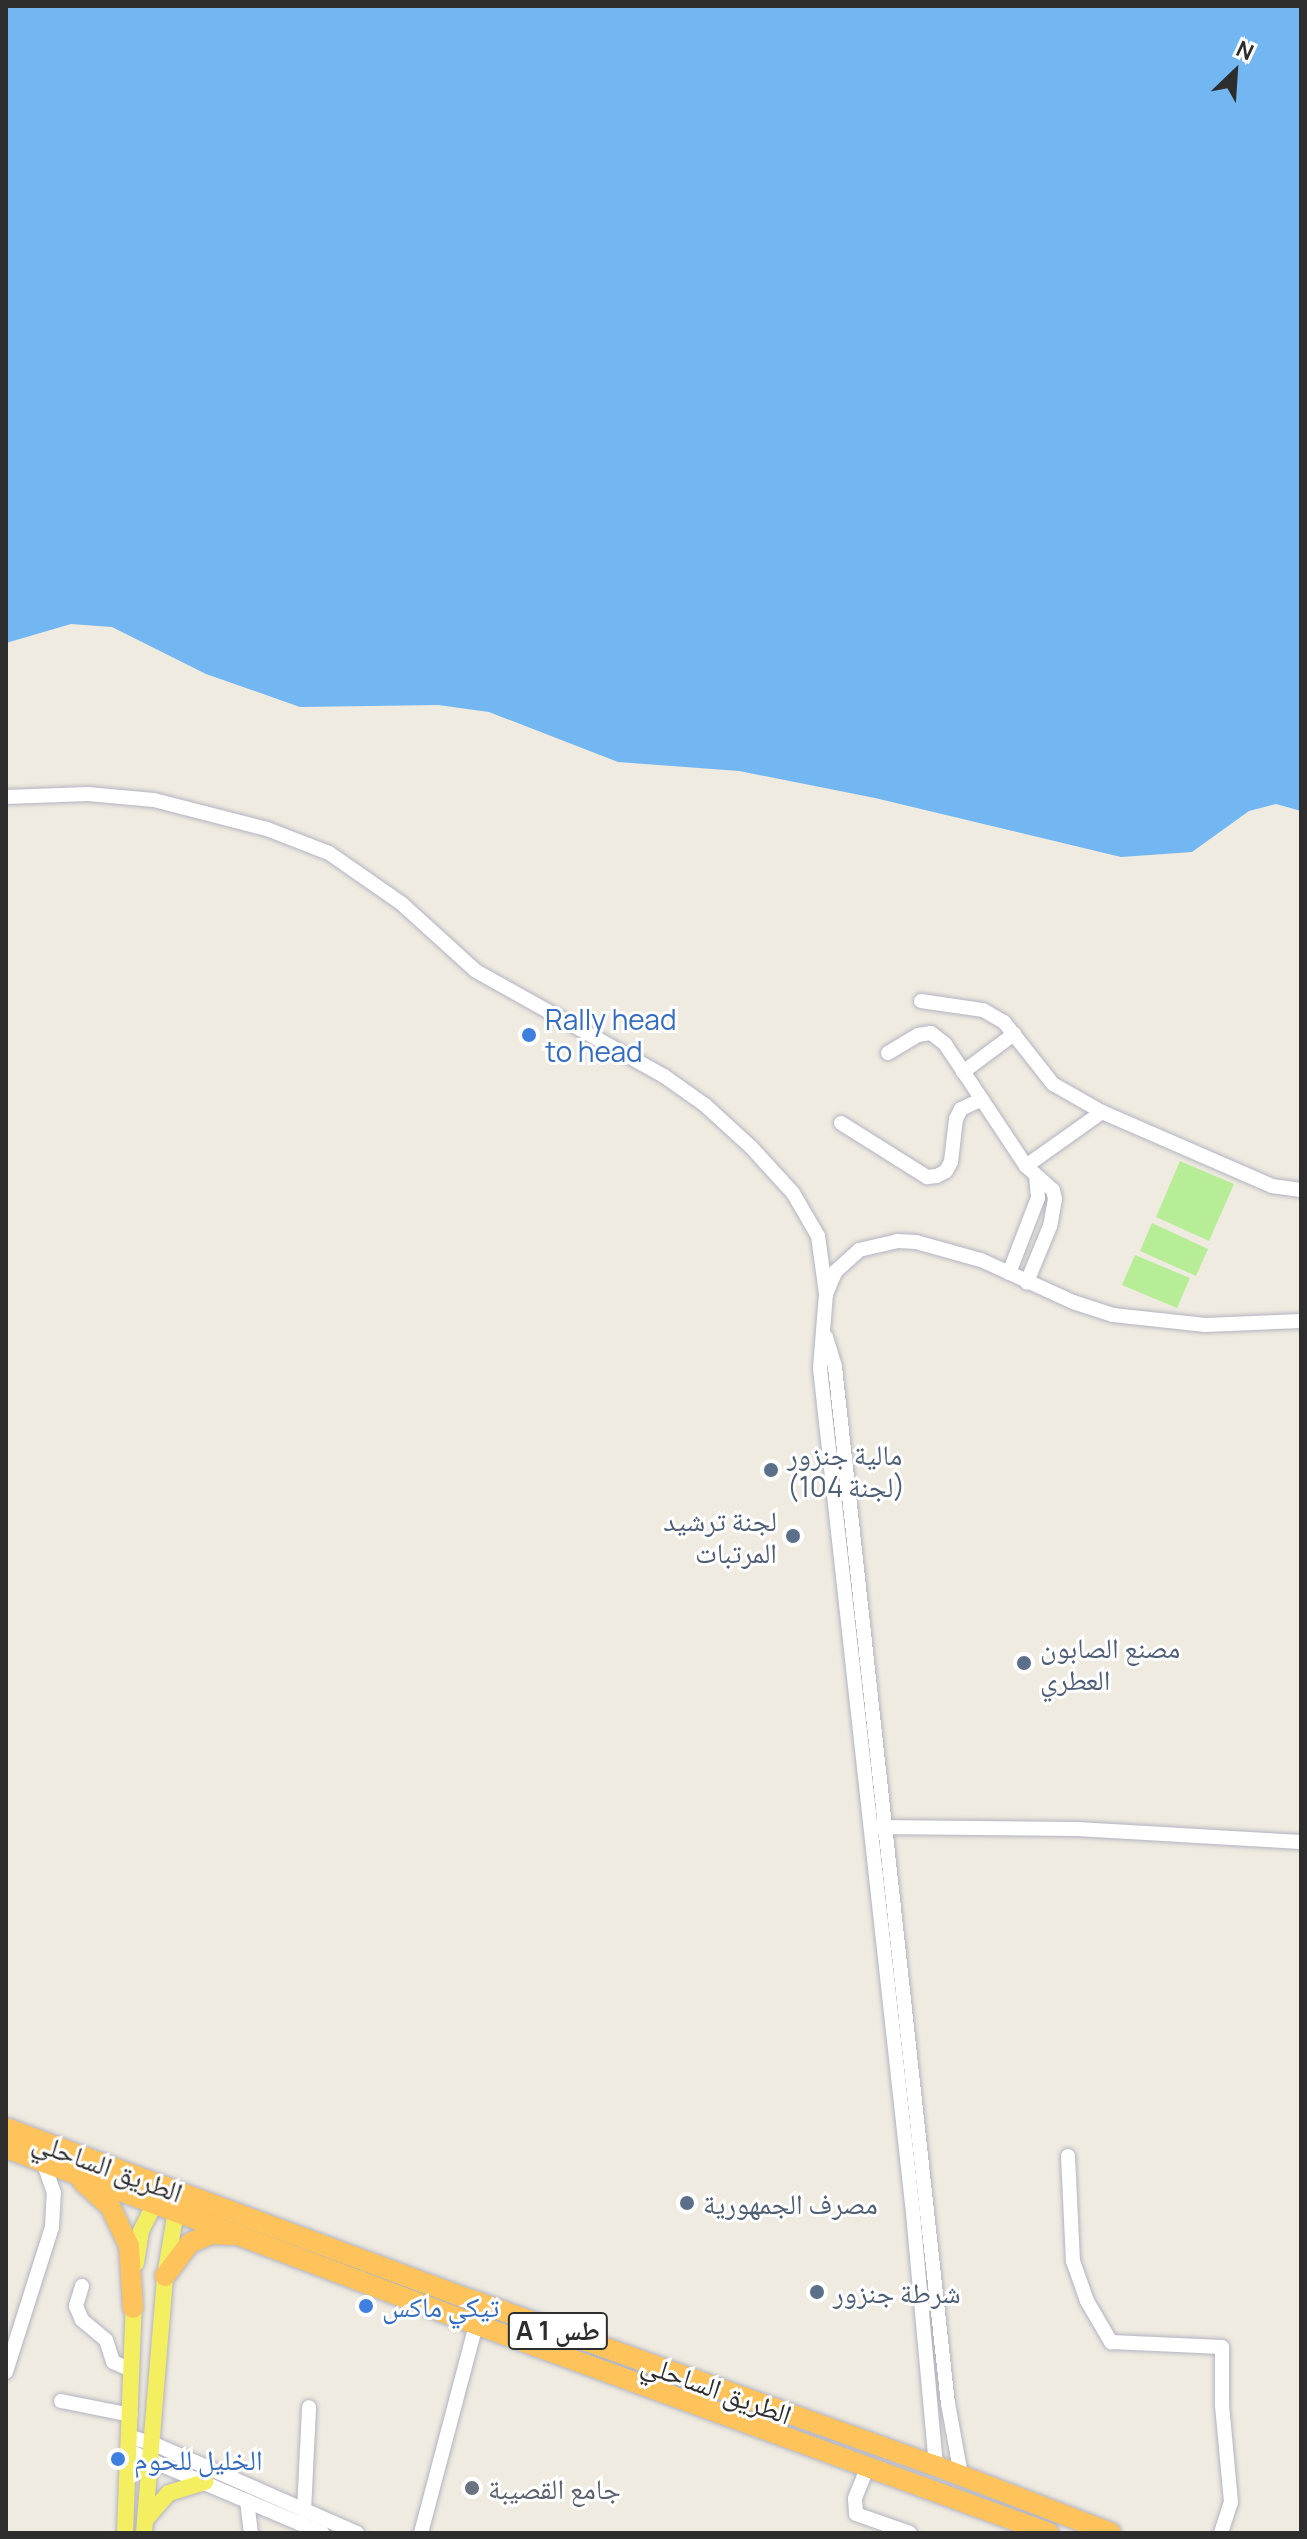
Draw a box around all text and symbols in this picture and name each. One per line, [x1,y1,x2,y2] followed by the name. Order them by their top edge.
[1195,32,1275,112] north arrow
[1232,33,1259,67] text: N
[545,1002,677,1068] place label: Rally head to head
[520,1026,538,1044] marker: Rally head to head
[787,1437,906,1503] place label: مالية جنزور (لجنة 104)
[762,1461,780,1479] marker: مالية جنزور (لجنة 104)
[663,1503,777,1569] place label: لجنة ترشيد المرتبات
[784,1527,802,1545] marker: لجنة ترشيد المرتبات
[1040,1630,1180,1696] place label: مصنع الصابون العطري
[1015,1654,1033,1672] marker: مصنع الصابون العطري
[29,2123,187,2209] street label: الطريق الساحلي
[703,2186,878,2220] place label: مصرف الجمهورية
[678,2194,696,2212] marker: مصرف الجمهورية
[833,2275,961,2309] place label: شرطة جنزور
[808,2283,826,2301] marker: شرطة جنزور
[382,2289,499,2323] place label: تيكي ماكس
[357,2297,375,2315] marker: تيكي ماكس
[506,2309,610,2353] road number: A 1 طس
[638,2345,796,2431] street label: الطريق الساحلي
[134,2442,263,2476] place label: الخليل للحوم
[109,2450,127,2468] marker: الخليل للحوم
[488,2471,621,2505] place label: جامع القصيبة
[463,2479,481,2497] marker: جامع القصيبة

